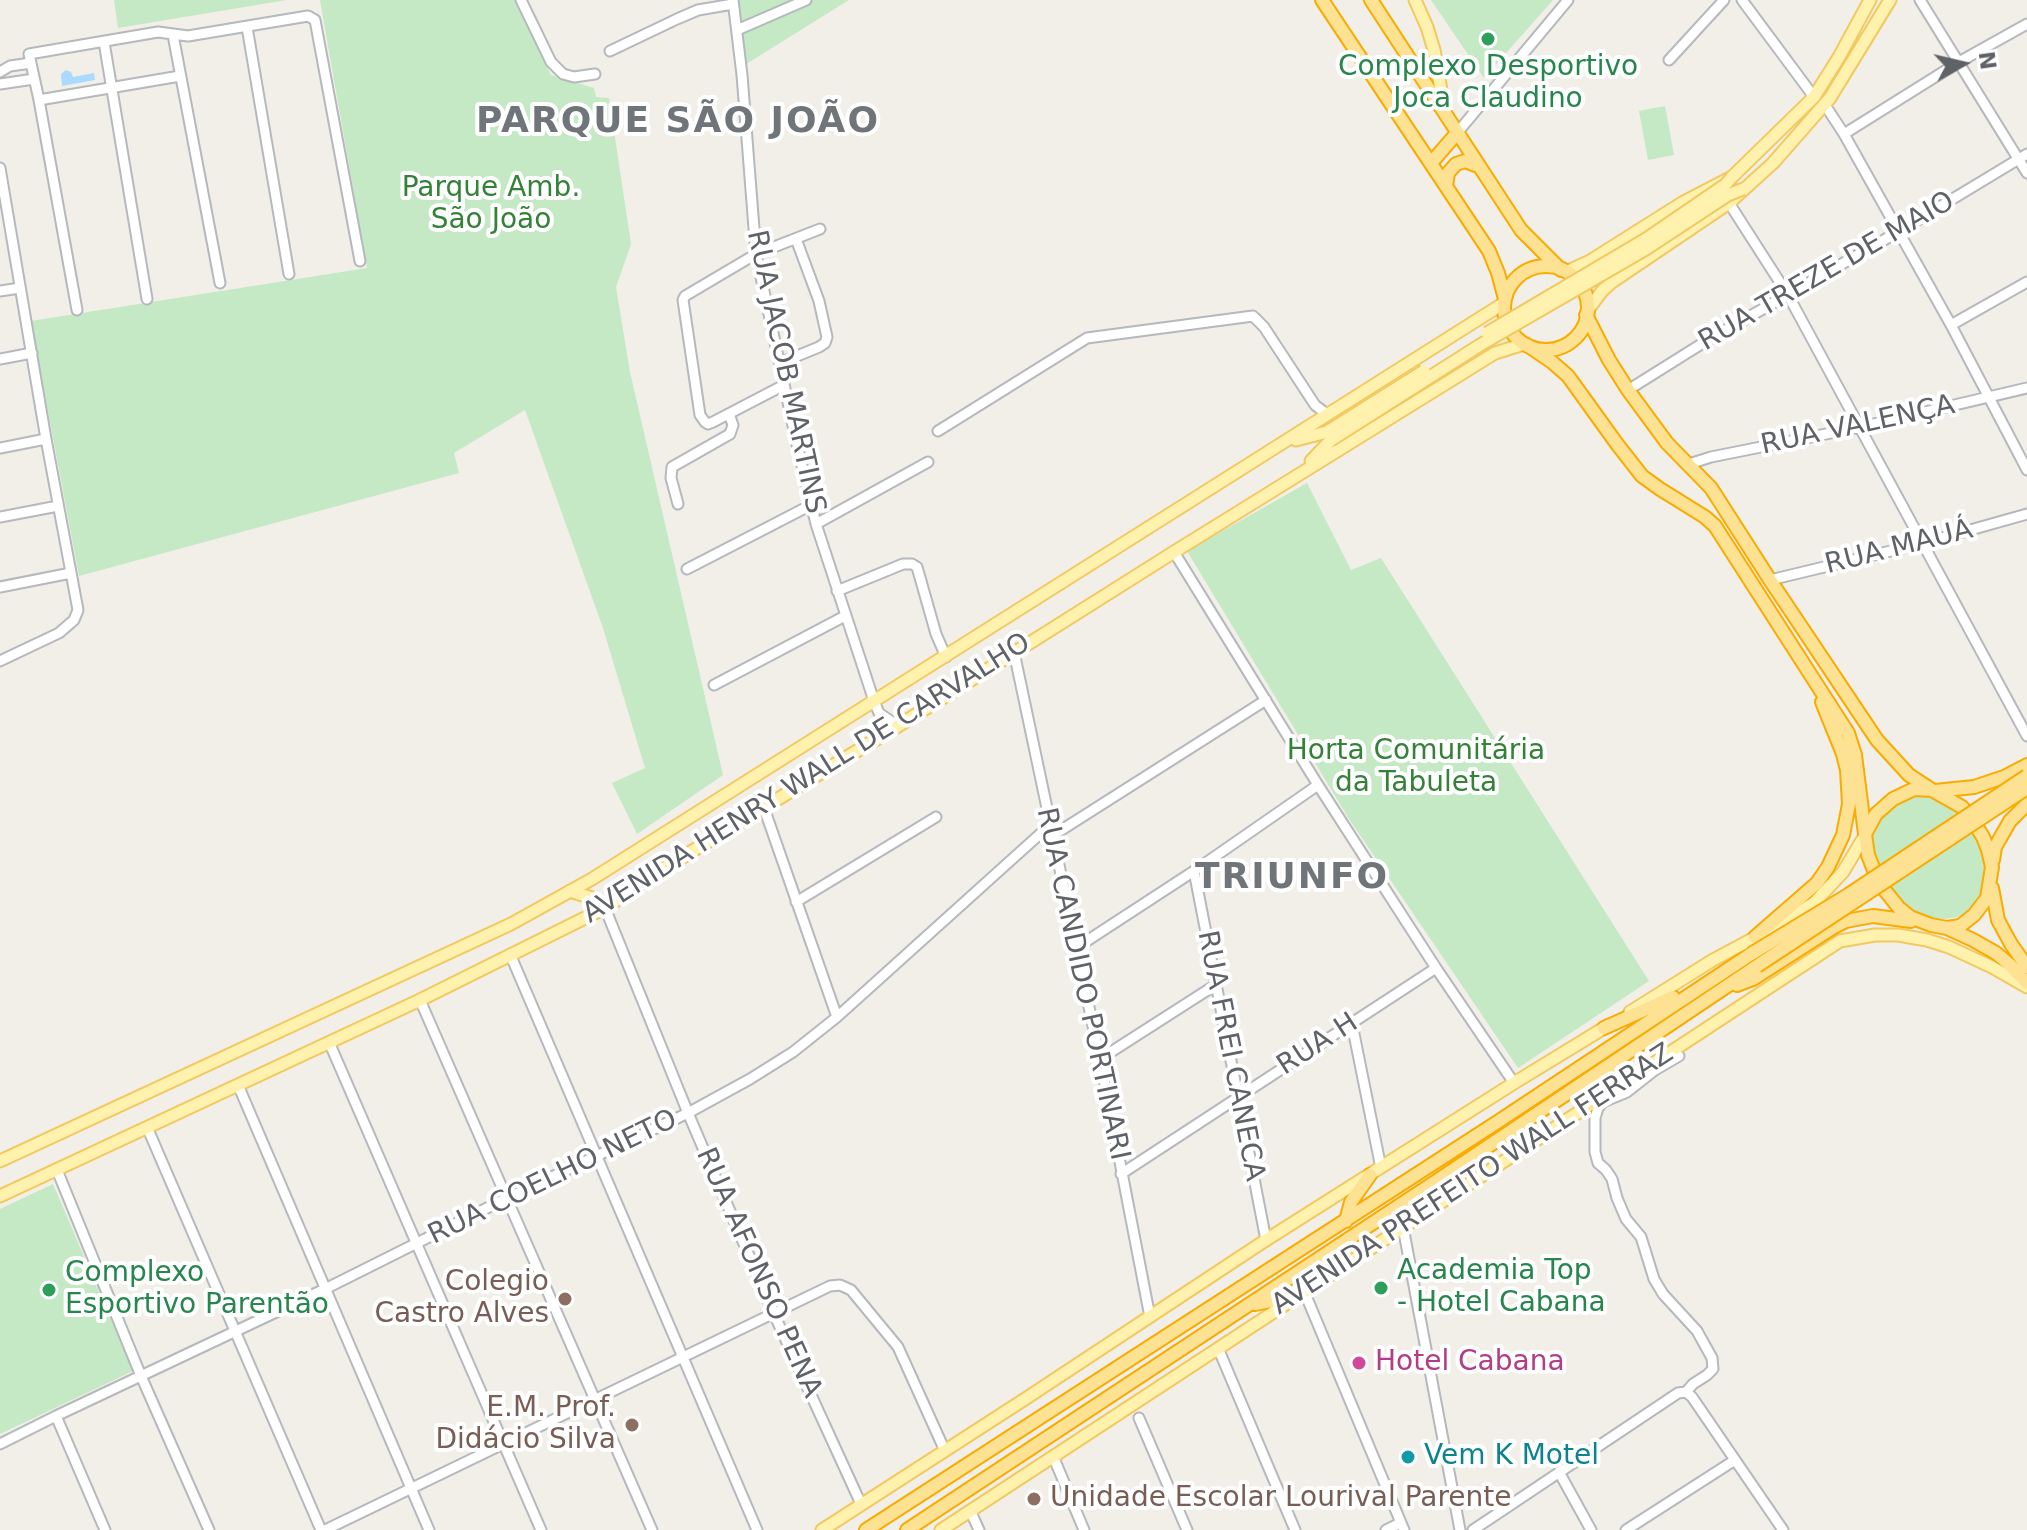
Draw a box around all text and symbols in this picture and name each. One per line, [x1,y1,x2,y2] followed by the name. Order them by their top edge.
[1923,24,2003,104] north arrow
[1479,30,1497,48] marker: Complexo Desportivo Joca Claudino
[1974,50,2001,71] text: N
[1338,51,1638,117] place label: Complexo Desportivo Joca Claudino
[476,101,880,145] district label: PARQUE SÃO JOÃO
[402,172,580,238] park label: Parque Amb. São João
[1693,185,1961,359] street label: RUA TREZE DE MAIO
[739,227,831,517] street label: RUA JACOB MARTINS
[1758,389,1958,463] street label: RUA VALENÇA
[1822,513,1976,583] street label: RUA MAUÁ
[577,627,1037,931] street label: AVENIDA HENRY WALL DE CARVALHO
[1287,735,1545,801] park label: Horta Comunitária da Tabuleta
[1028,805,1136,1163] street label: RUA CANDIDO PORTINARI
[1195,857,1389,901] district label: TRIUNFO
[1189,928,1271,1184] street label: RUA FREI CANECA
[1272,1007,1364,1083] street label: RUA H
[1266,1037,1680,1323] street label: AVENIDA PREFEITO WALL FERRAZ
[423,1103,683,1253] street label: RUA COELHO NETO
[688,1143,828,1403] street label: RUA AFONSO PENA
[1397,1255,1606,1321] place label: Academia Top - Hotel Cabana
[65,1257,329,1323] place label: Complexo Esportivo Parentão
[374,1266,549,1332] place label: Colegio Castro Alves
[1372,1279,1390,1297] marker: Academia Top - Hotel Cabana
[40,1281,58,1299] marker: Complexo Esportivo Parentão
[556,1290,574,1308] marker: Colegio Castro Alves
[1375,1346,1565,1380] place label: Hotel Cabana
[1350,1354,1368,1372] marker: Hotel Cabana
[435,1392,616,1458] place label: E.M. Prof. Didácio Silva
[623,1416,641,1434] marker: E.M. Prof. Didácio Silva
[1424,1440,1599,1474] place label: Vem K Motel
[1399,1448,1417,1466] marker: Vem K Motel
[1050,1482,1512,1516] place label: Unidade Escolar Lourival Parente
[1025,1490,1043,1508] marker: Unidade Escolar Lourival Parente

